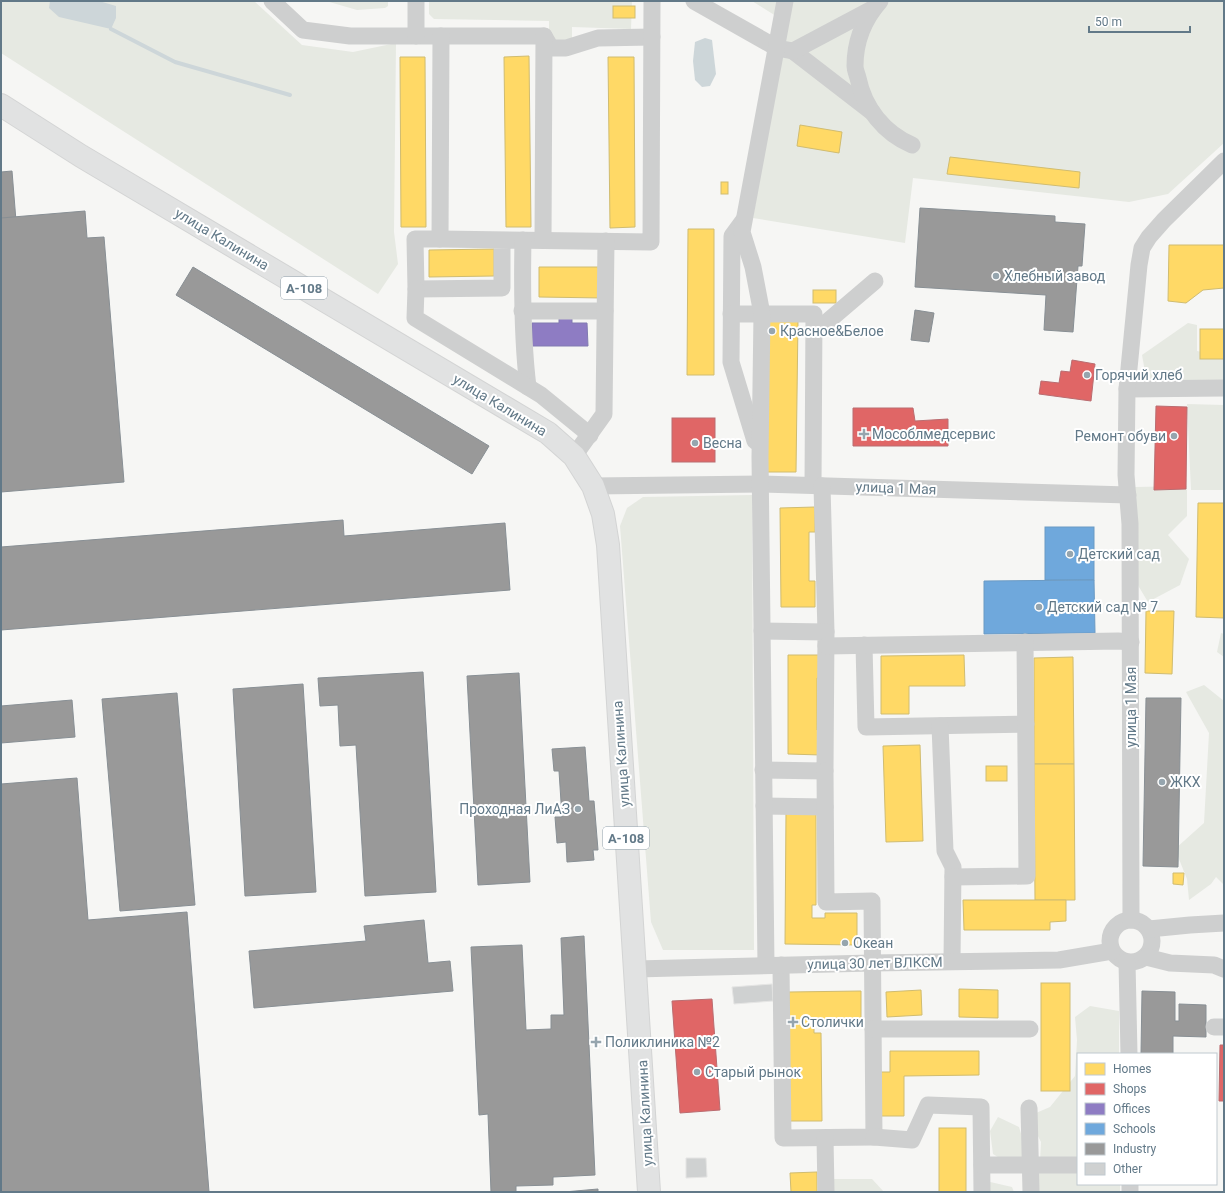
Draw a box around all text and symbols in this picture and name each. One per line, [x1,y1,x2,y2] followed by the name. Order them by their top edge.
[1089,8,1190,34] scale bar
[1095,15,1122,29] text: 50 m
[172,205,272,273] street label: улица Калинина
[1004,268,1106,284] place label: Хлебный завод
[991,271,1001,281] marker: Хлебный завод
[281,277,327,299] road number: А-108
[780,323,884,339] place label: Красное&Белое
[767,326,777,336] marker: Красное&Белое
[1095,367,1183,383] place label: Горячий хлеб
[1082,370,1092,380] marker: Горячий хлеб
[450,371,550,439] street label: улица Калинина
[872,426,996,442] place label: Мособлмедсервис
[1075,428,1166,444] place label: Ремонт обуви
[859,429,869,439] marker: Мособлмедсервис
[1169,431,1179,441] marker: Ремонт обуви
[703,435,742,451] place label: Весна
[690,438,700,448] marker: Весна
[855,479,937,497] street label: улица 1 Мая
[1078,546,1161,562] place label: Детский сад
[1065,549,1075,559] marker: Детский сад
[1047,599,1158,615] place label: Детский сад № 7
[1034,602,1044,612] marker: Детский сад № 7
[1123,667,1139,747] street label: улица 1 Мая
[609,700,633,808] street label: улица Калинина
[1170,774,1201,790] place label: ЖКХ
[1157,777,1167,787] marker: ЖКХ
[459,801,570,817] place label: Проходная ЛиАЗ
[573,804,583,814] marker: Проходная ЛиАЗ
[603,827,649,849] road number: А-108
[853,935,893,951] place label: Океан
[840,938,850,948] marker: Океан
[807,954,943,972] street label: улица 30 лет ВЛКСМ
[801,1014,864,1030] place label: Столички
[788,1017,798,1027] marker: Столички
[605,1034,720,1050] place label: Поликлиника №2
[590,1036,602,1048] marker: Поликлиника №2
[1077,1053,1217,1185] legend
[634,1059,656,1167] street label: улица Калинина
[1113,1062,1151,1076] text: Homes
[705,1064,801,1080] place label: Старый рынок
[692,1067,702,1077] marker: Старый рынок
[1113,1082,1147,1096] text: Shops
[1113,1102,1150,1116] text: Offices
[1113,1122,1156,1136] text: Schools
[1113,1142,1157,1156] text: Industry
[1113,1162,1142,1176] text: Other

